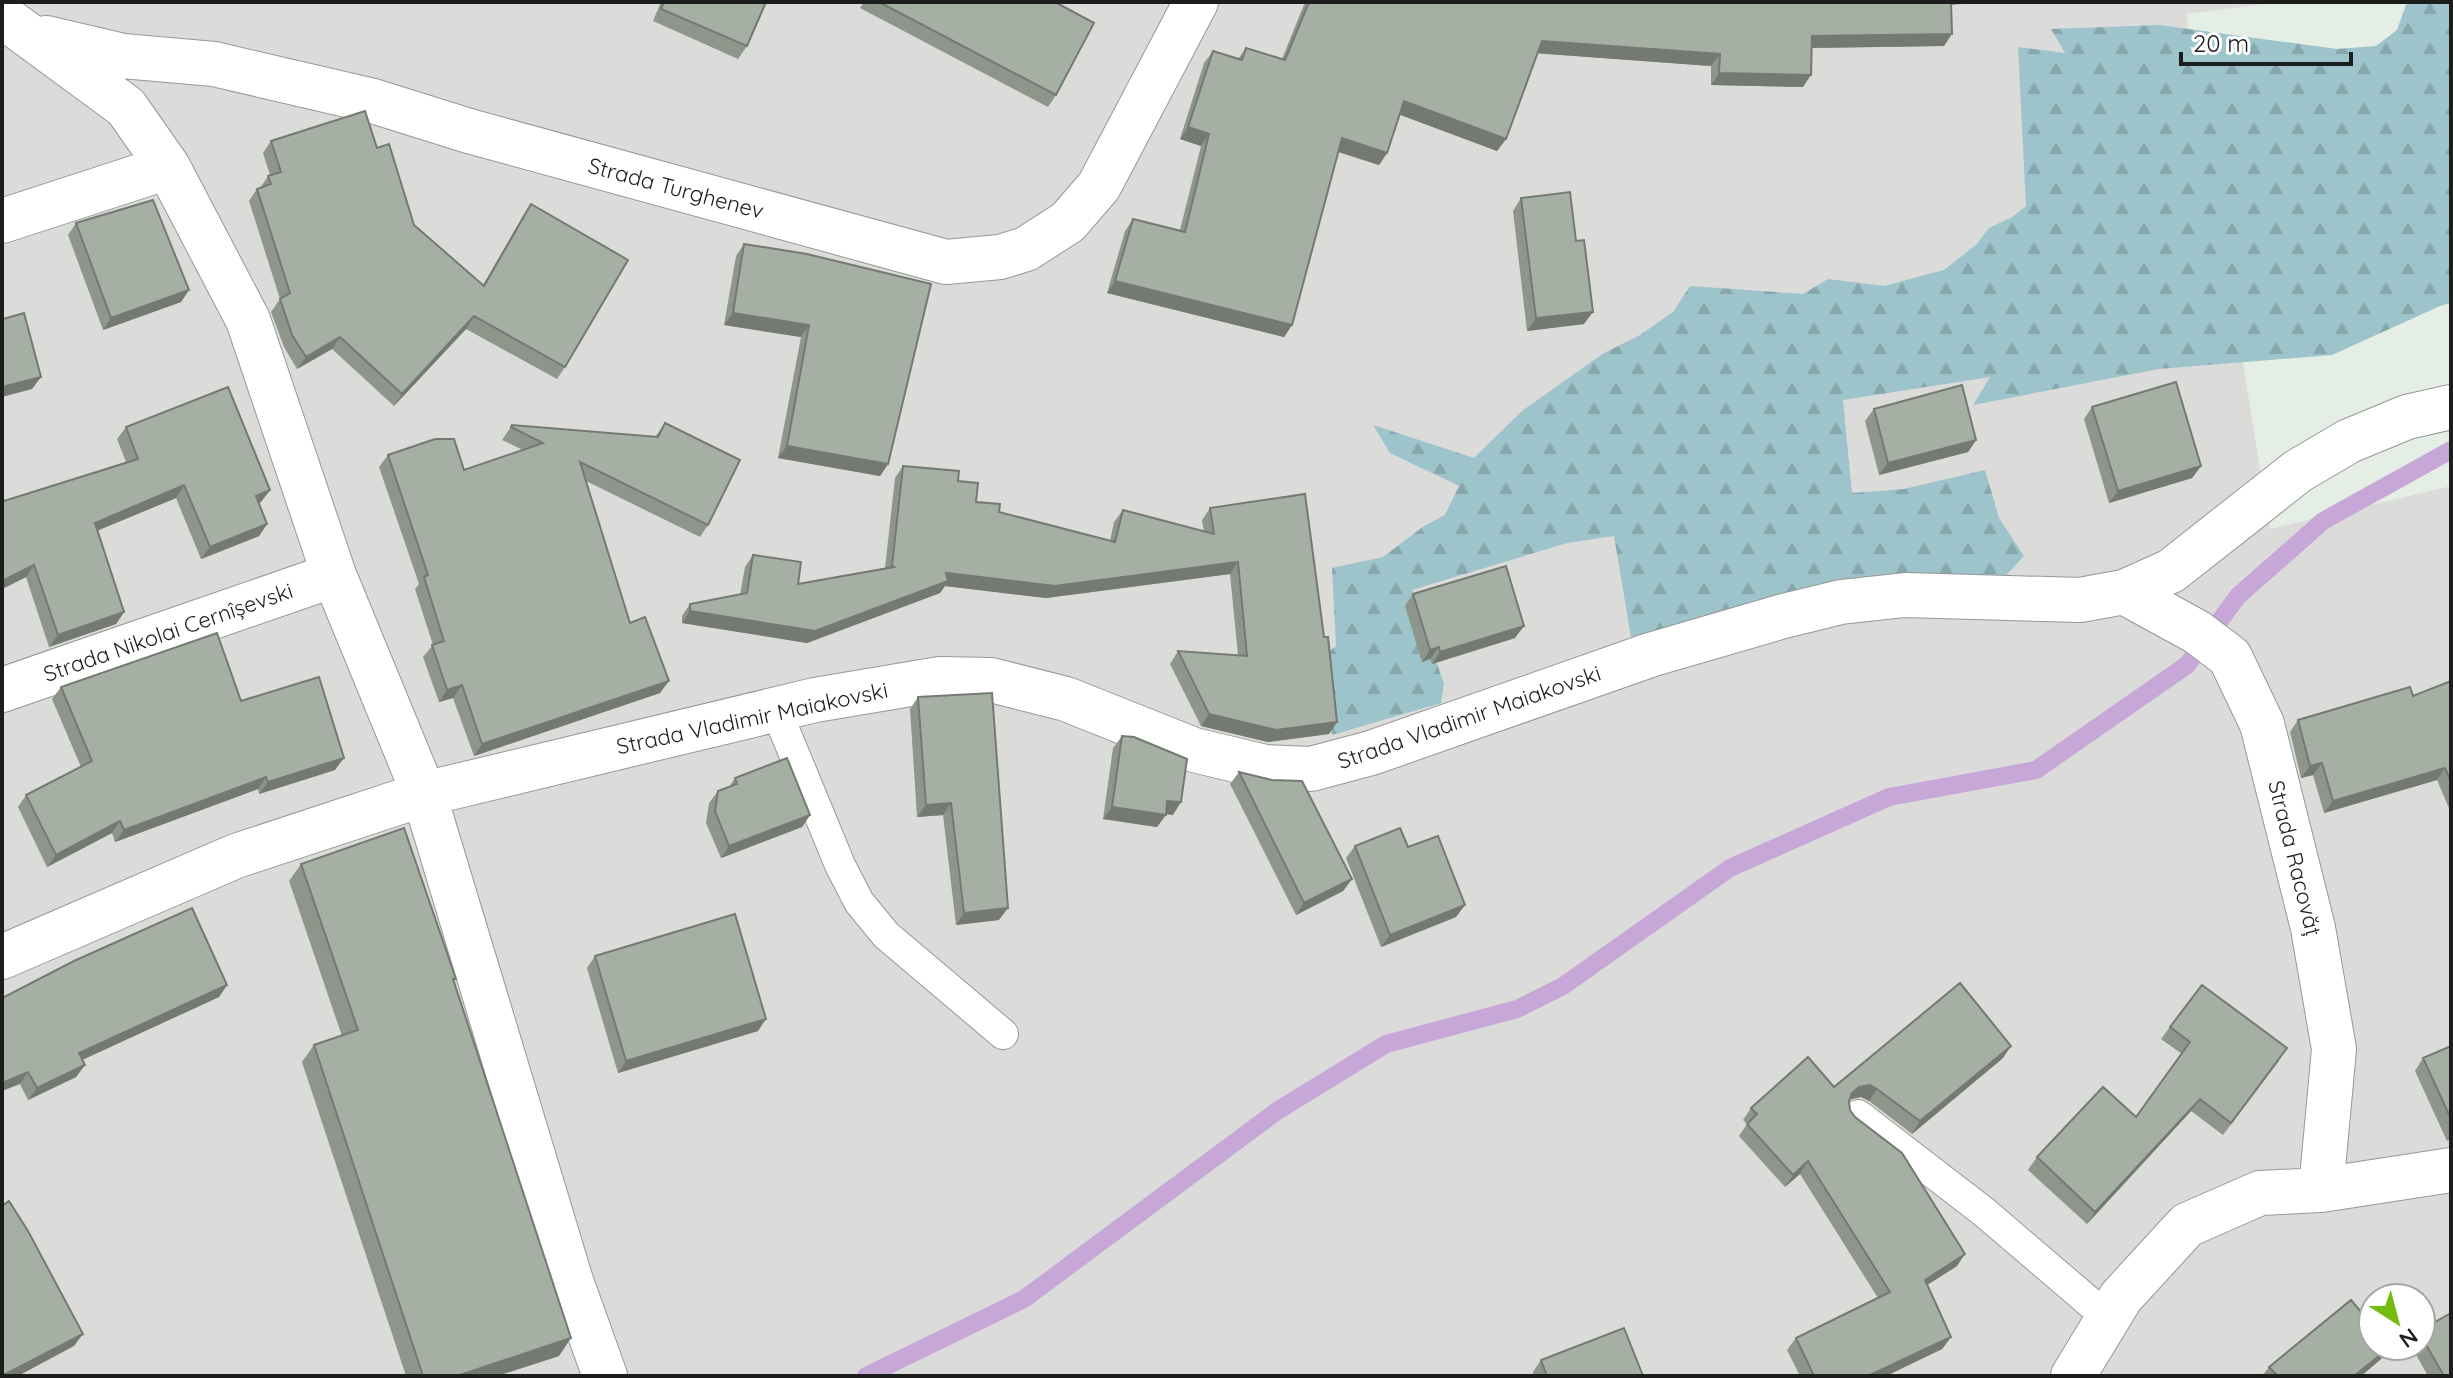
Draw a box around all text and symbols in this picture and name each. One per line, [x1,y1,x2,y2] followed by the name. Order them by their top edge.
[2181,16,2351,66] scale bar
[2193,28,2249,58] text: 20 m
[585,151,767,225] street label: Strada Turghenev
[40,576,296,688] street label: Strada Nikolai Cernîșevski
[1334,659,1604,775] street label: Strada Vladimir Maiakovski
[614,676,890,760] street label: Strada Vladimir Maiakovski
[2262,777,2328,939] street label: Strada Racovăț
[2357,1282,2437,1362] north arrow
[2394,1322,2424,1354] text: N

